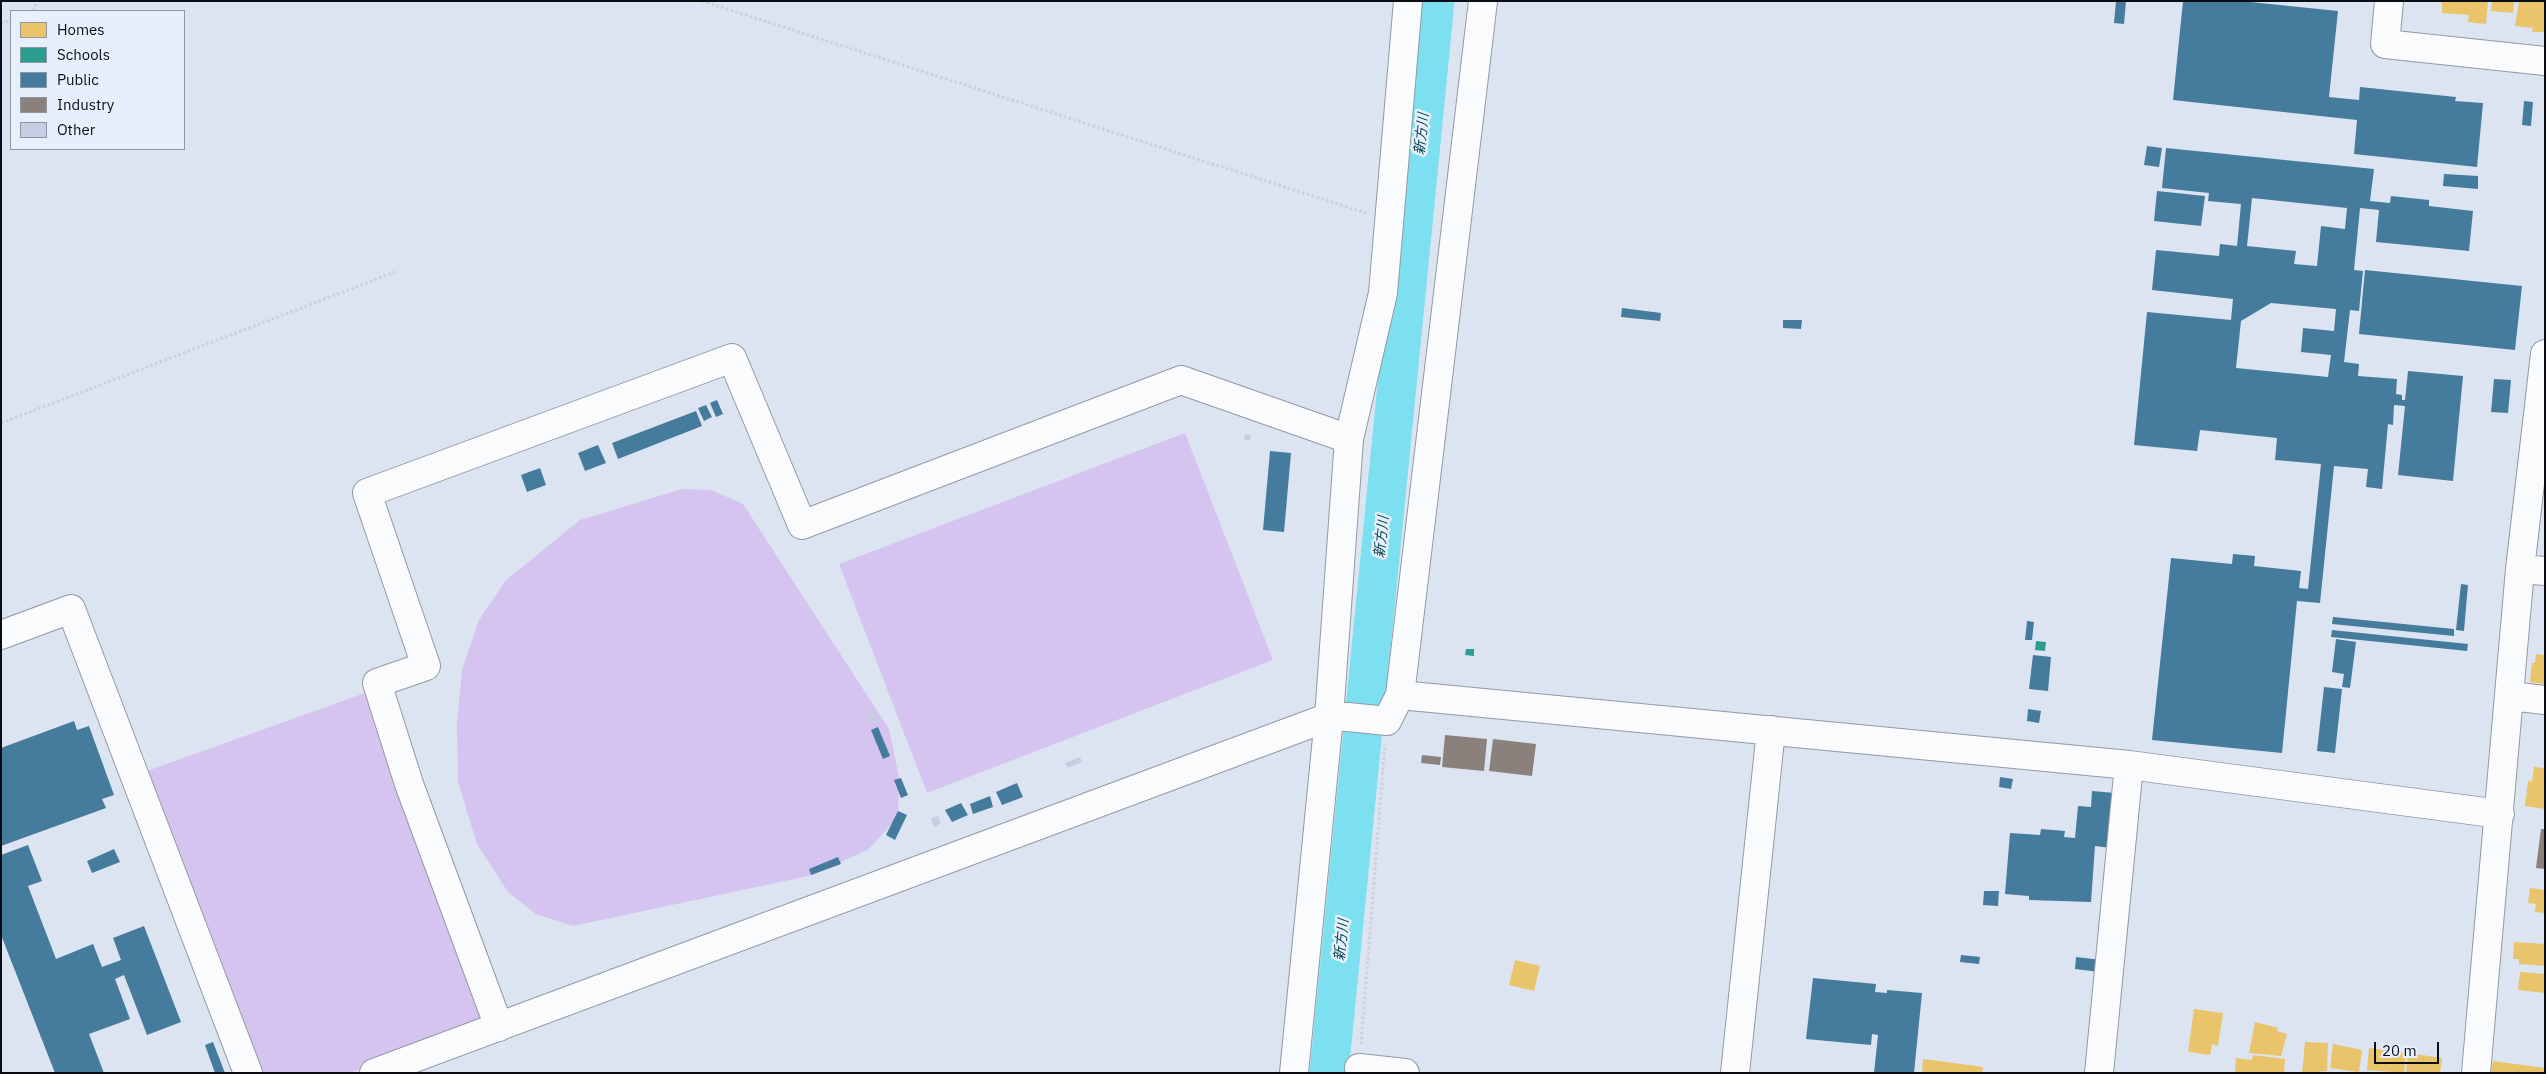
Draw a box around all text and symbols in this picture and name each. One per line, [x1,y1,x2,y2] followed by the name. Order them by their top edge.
[10,10,185,150] legend
[57,20,105,39] text: Homes
[57,45,110,64] text: Schools
[57,70,99,89] text: Public
[57,95,114,114] text: Industry
[1411,112,1433,156] water label: 新方川
[57,120,95,139] text: Other
[1371,515,1393,559] water label: 新方川
[1331,918,1353,962] water label: 新方川
[2376,1032,2441,1064] scale bar
[2382,1041,2417,1060] text: 20 m

